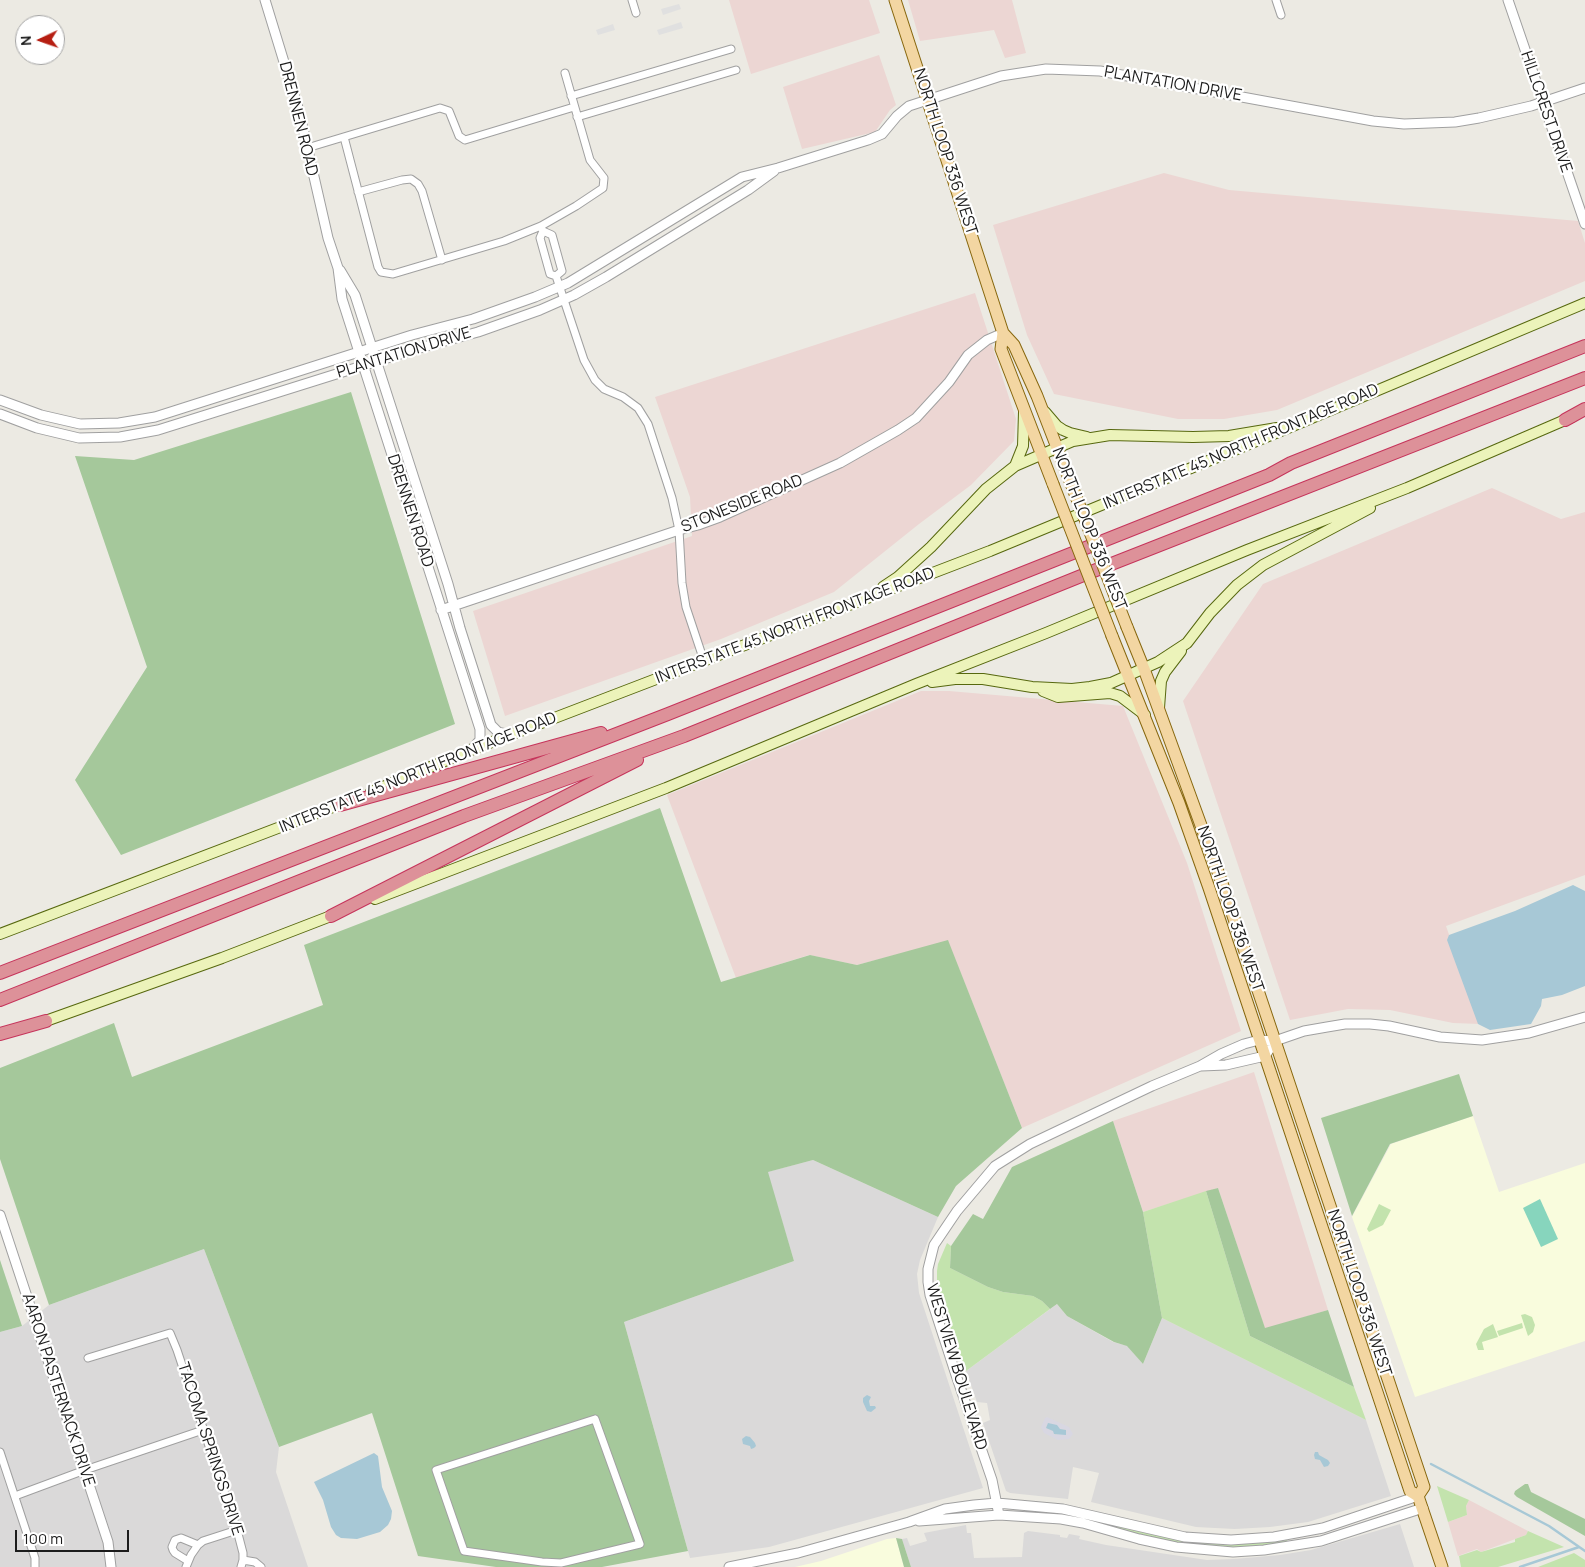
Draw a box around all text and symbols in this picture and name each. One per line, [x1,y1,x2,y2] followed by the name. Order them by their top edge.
[15,15,65,65] north arrow
[16,35,35,46] text: N
[1516,49,1576,175] street label: HILLCREST DRIVE
[274,60,322,178] street label: DRENNEN ROAD
[1103,62,1243,106] street label: PLANTATION DRIVE
[909,66,981,238] street label: NORTH LOOP 336 WEST
[334,323,474,383] street label: PLANTATION DRIVE
[1100,380,1382,514] street label: INTERSTATE 45 NORTH FRONTAGE ROAD
[1047,445,1131,613] street label: NORTH LOOP 336 WEST
[383,452,437,570] street label: DRENNEN ROAD
[678,471,806,537] street label: STONESIDE ROAD
[653,564,937,688] street label: INTERSTATE 45 NORTH FRONTAGE ROAD
[277,708,559,838] street label: INTERSTATE 45 NORTH FRONTAGE ROAD
[1193,824,1267,994] street label: NORTH LOOP 336 WEST
[1323,1207,1395,1379] street label: NORTH LOOP 336 WEST
[922,1281,990,1453] street label: WESTVIEW BOULEVARD
[18,1291,98,1489] street label: AARON PASTERNACK DRIVE
[173,1360,247,1538] street label: TACOMA SPRINGS DRIVE
[18,1520,131,1552] scale bar
[23,1528,63,1549] text: 100 m

